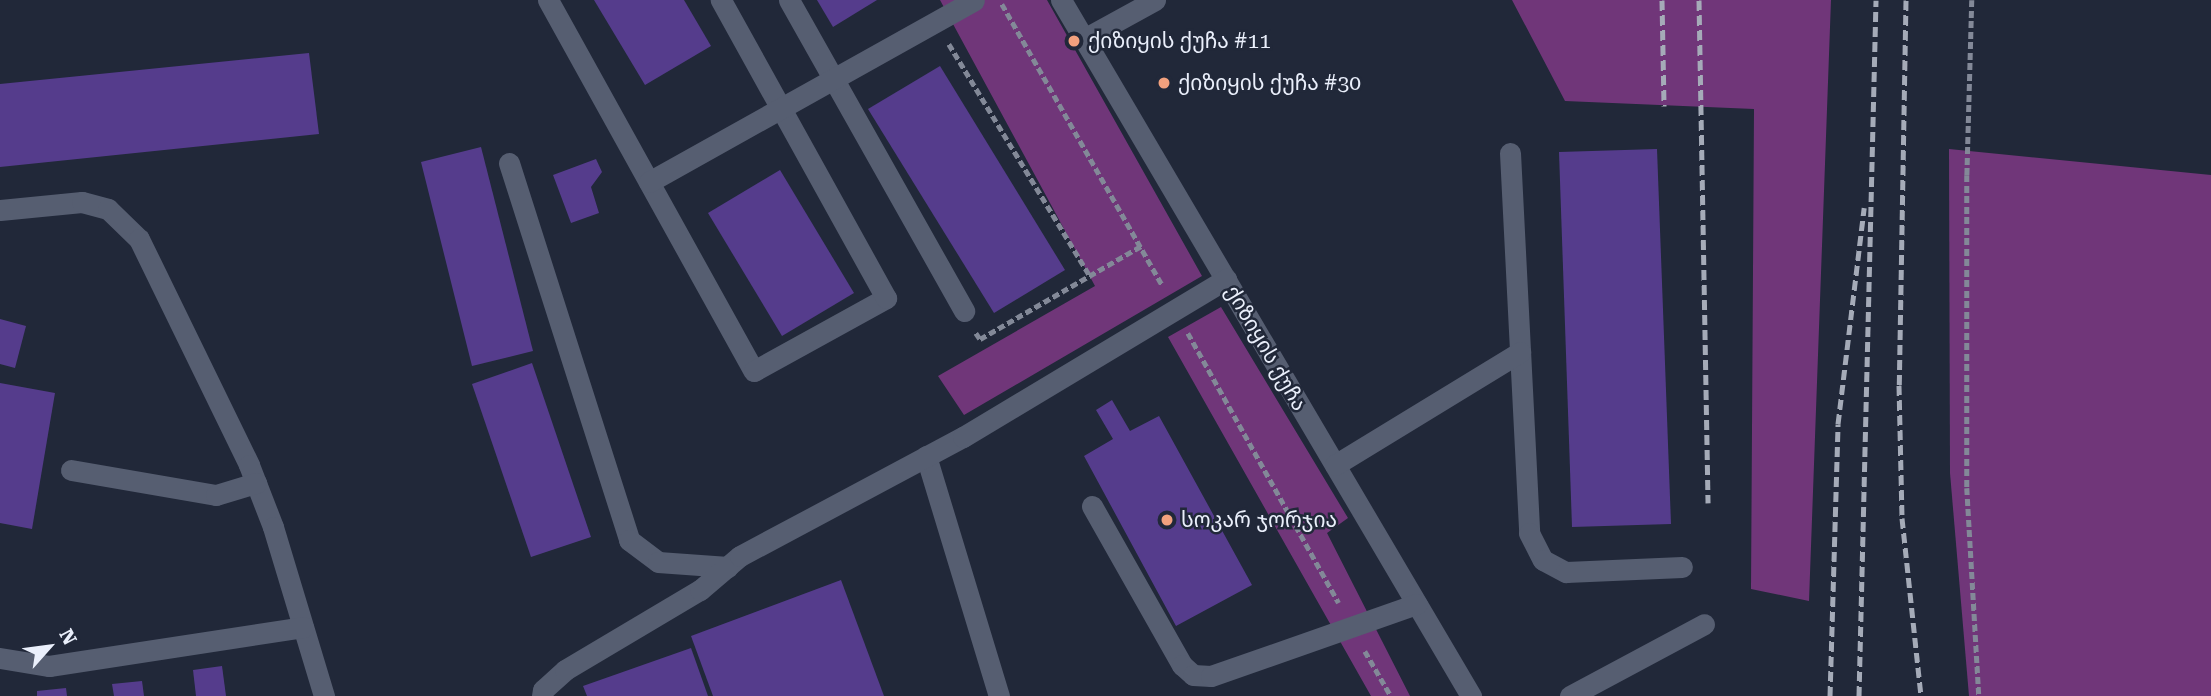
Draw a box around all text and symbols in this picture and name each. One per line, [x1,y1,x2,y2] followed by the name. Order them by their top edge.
[1088,28,1271,54] place label: ქიზიყის ქუჩა #11
[1066,33,1082,49] marker: ქიზიყის ქუჩა #11
[1178,70,1361,96] place label: ქიზიყის ქუჩა #30
[1156,75,1172,91] marker: ქიზიყის ქუჩა #30
[1220,281,1312,415] street label: ქიზიყის ქუჩა
[1181,507,1337,533] place label: სოკარ ჯორჯია
[1159,512,1175,528] marker: სოკარ ჯორჯია
[14,612,84,682] north arrow
[54,625,82,649] text: N

